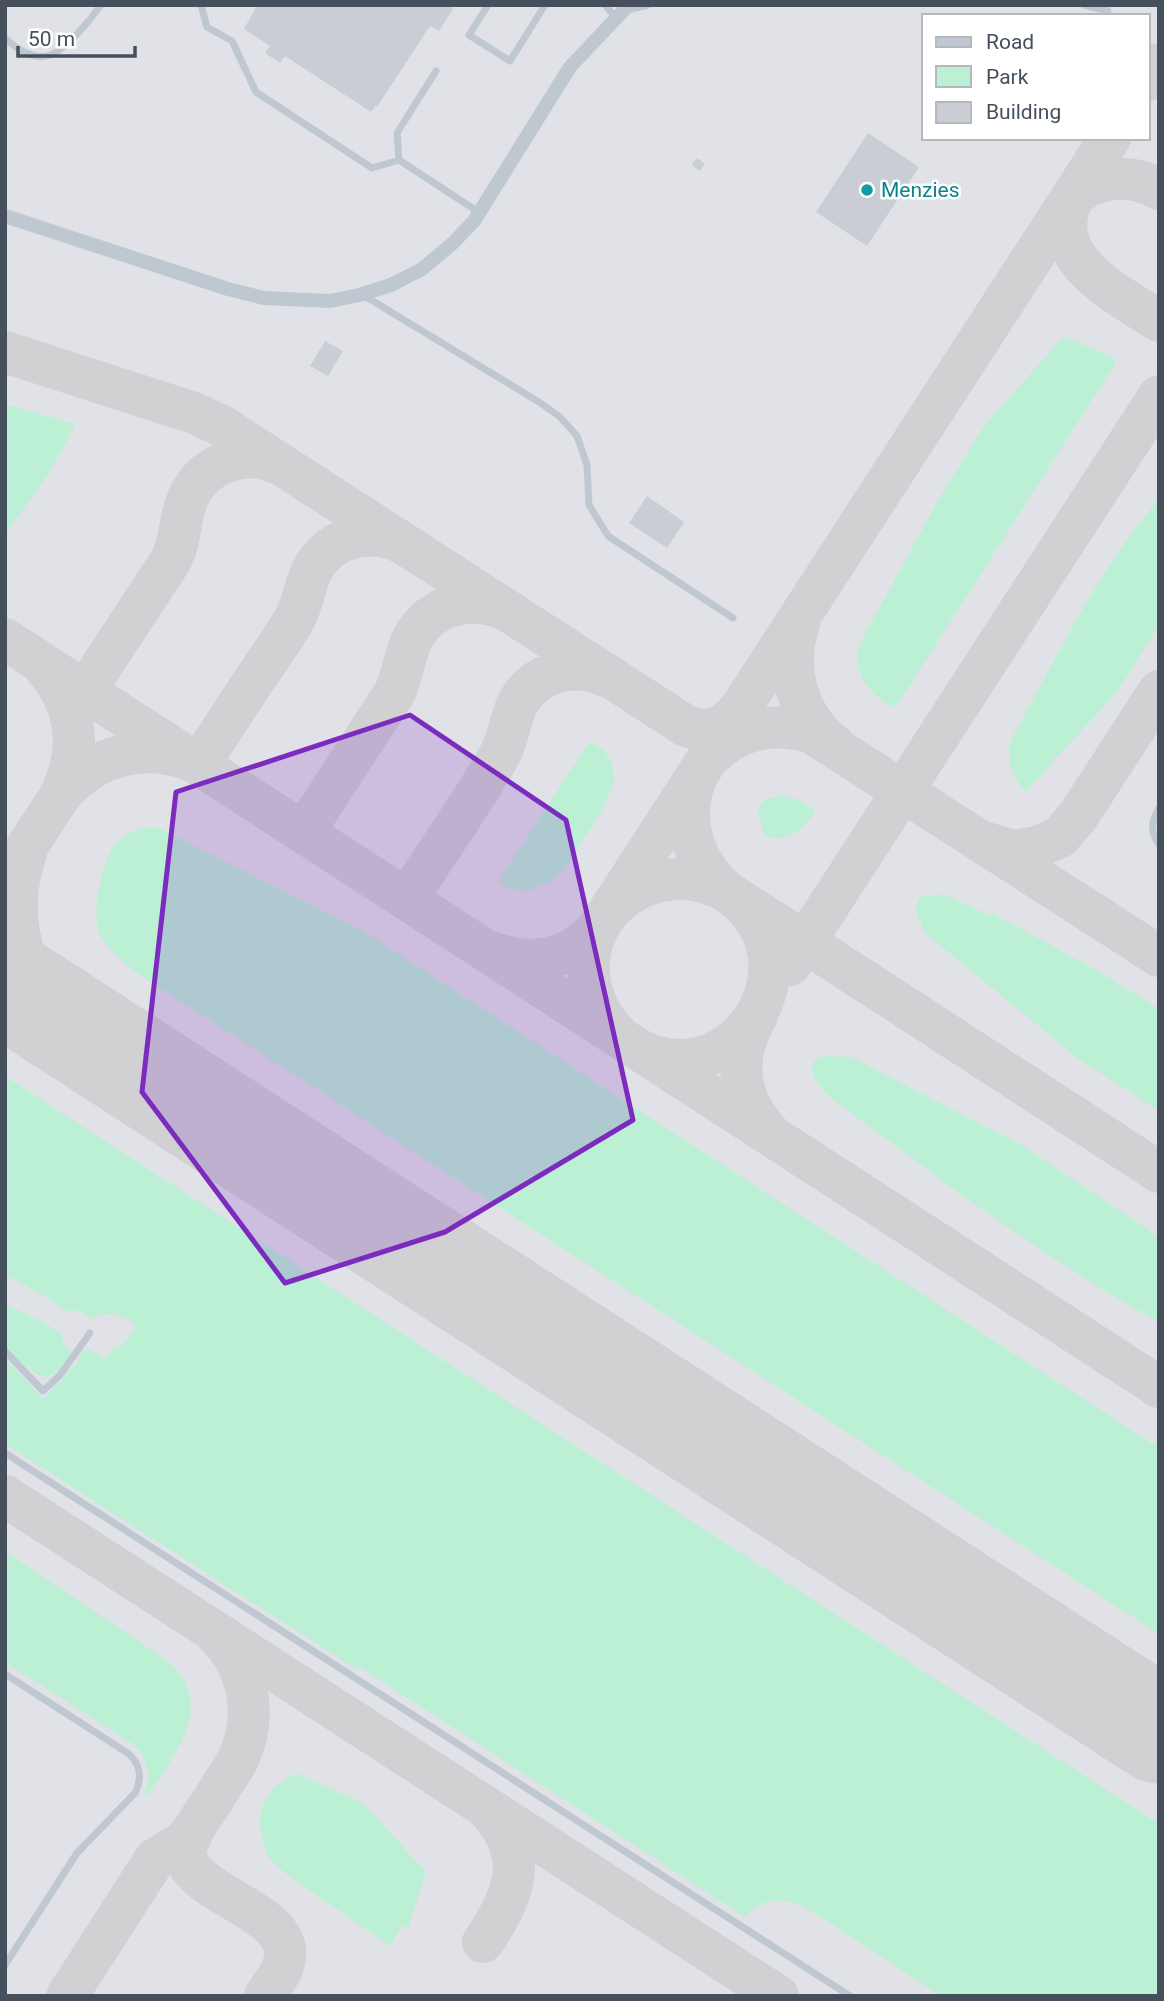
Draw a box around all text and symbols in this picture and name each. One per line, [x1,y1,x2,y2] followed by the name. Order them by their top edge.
[18,14,135,58] scale bar
[922,14,1150,140] legend
[28,27,75,51] text: 50 m
[986,30,1034,54] text: Road
[986,65,1029,89] text: Park
[986,100,1061,124] text: Building
[881,178,960,202] place label: Menzies
[859,182,875,198] marker: Menzies

